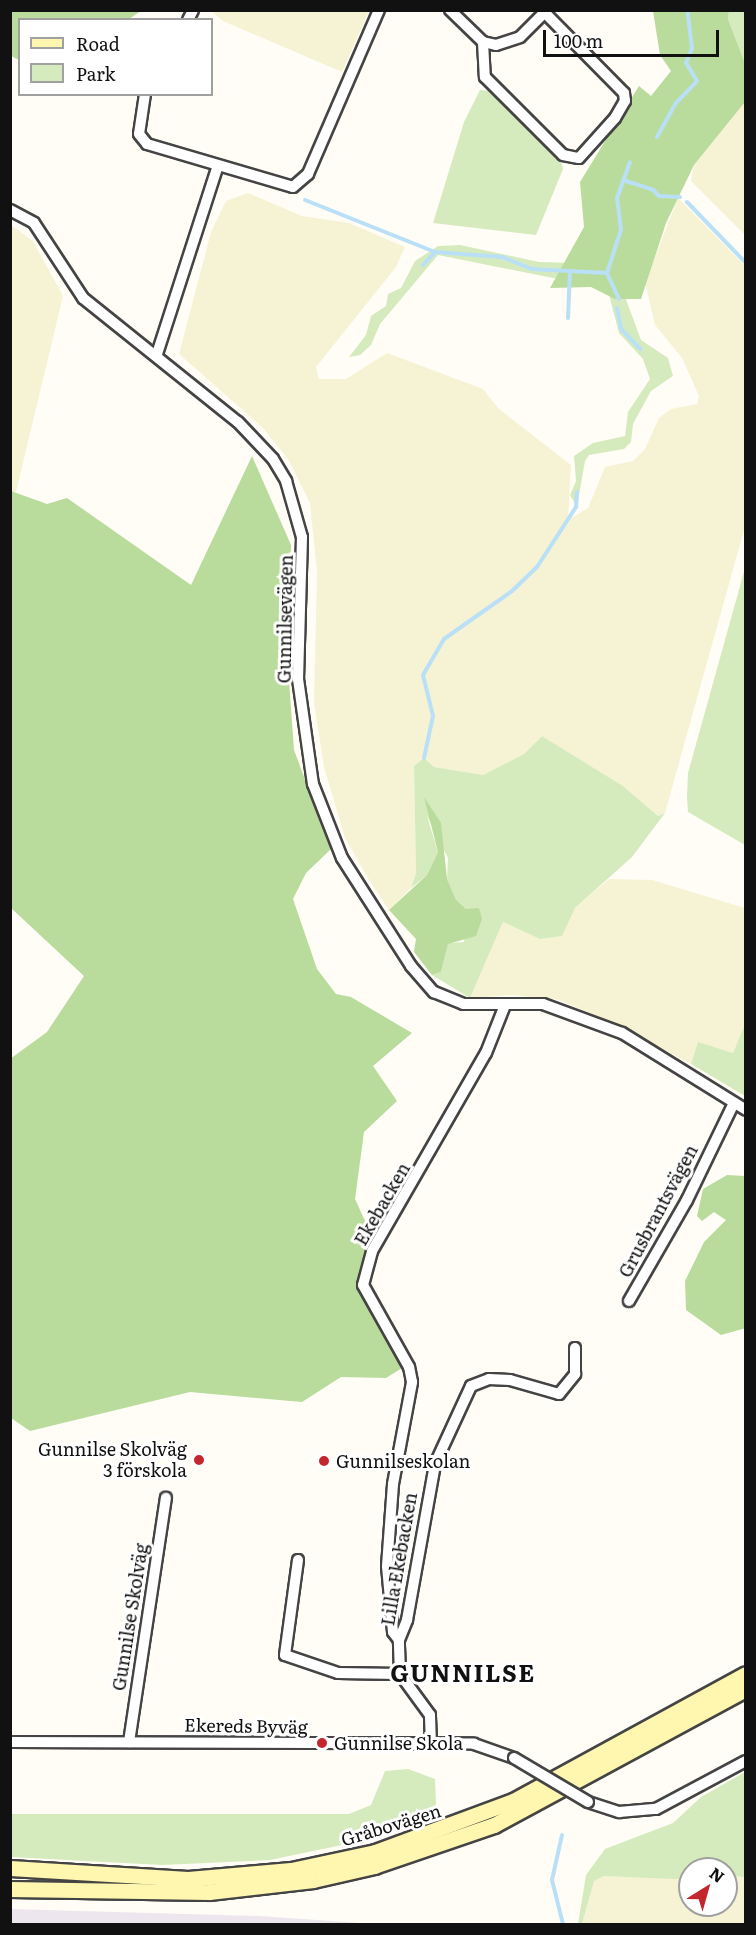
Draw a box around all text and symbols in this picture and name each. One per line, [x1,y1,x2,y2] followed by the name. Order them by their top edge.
[18,18,213,96] legend
[546,18,722,56] scale bar
[554,27,603,54] text: 100 m
[76,30,120,57] text: Road
[76,60,115,87] text: Park
[273,554,297,684] street label: Gunnilsevägen
[614,1141,702,1281] street label: Grusbrantsvägen
[350,1159,414,1249] street label: Ekebacken
[38,1439,187,1482] place label: Gunnilse Skolväg 3 förskola
[336,1450,470,1472] place label: Gunnilseskolan
[192,1453,206,1467] marker: Gunnilse Skolväg 3 förskola
[317,1454,331,1468] marker: Gunnilseskolan
[377,1491,421,1627] street label: Lilla Ekebacken
[108,1542,152,1692] street label: Gunnilse Skolväg
[390,1658,536,1686] district label: GUNNILSE
[184,1714,308,1738] street label: Ekereds Byväg
[334,1732,463,1754] place label: Gunnilse Skola
[315,1736,329,1750] marker: Gunnilse Skola
[338,1800,444,1850] street label: Gråbovägen
[678,1857,738,1917] north arrow
[705,1861,730,1888] text: N

